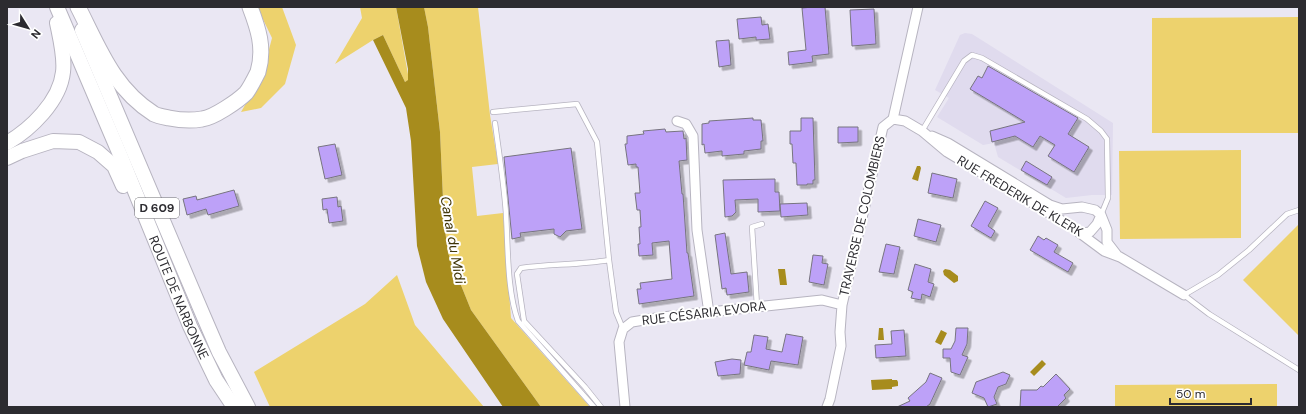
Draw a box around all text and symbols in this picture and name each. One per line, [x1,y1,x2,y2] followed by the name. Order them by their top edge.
[8,8,48,48] north arrow
[28,27,44,41] text: N
[835,134,889,298] street label: TRAVERSE DE COLOMBIERS
[954,152,1086,241] street label: RUE FREDERIK DE KLERK
[436,195,470,286] water label: Canal du Midi
[135,198,179,218] road number: D 609
[145,233,213,362] street label: ROUTE DE NARBONNE
[641,296,767,329] street label: RUE CÉSARIA EVORA
[1170,380,1251,406] scale bar
[1176,386,1205,402] text: 50 m

